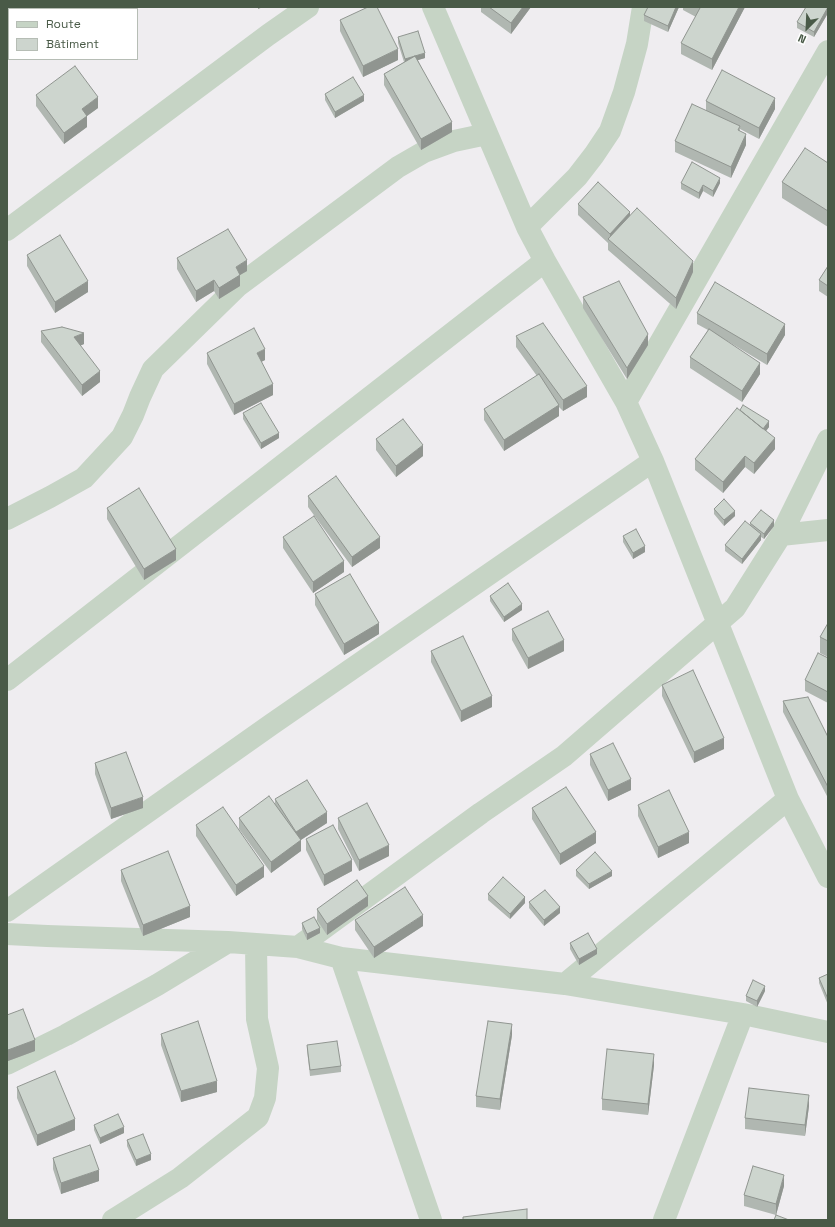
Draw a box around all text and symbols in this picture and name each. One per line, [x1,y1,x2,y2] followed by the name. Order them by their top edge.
[8,8,138,60] legend
[787,8,827,48] north arrow
[46,16,81,32] text: Route
[796,31,808,47] text: N
[46,36,99,52] text: Bâtiment

